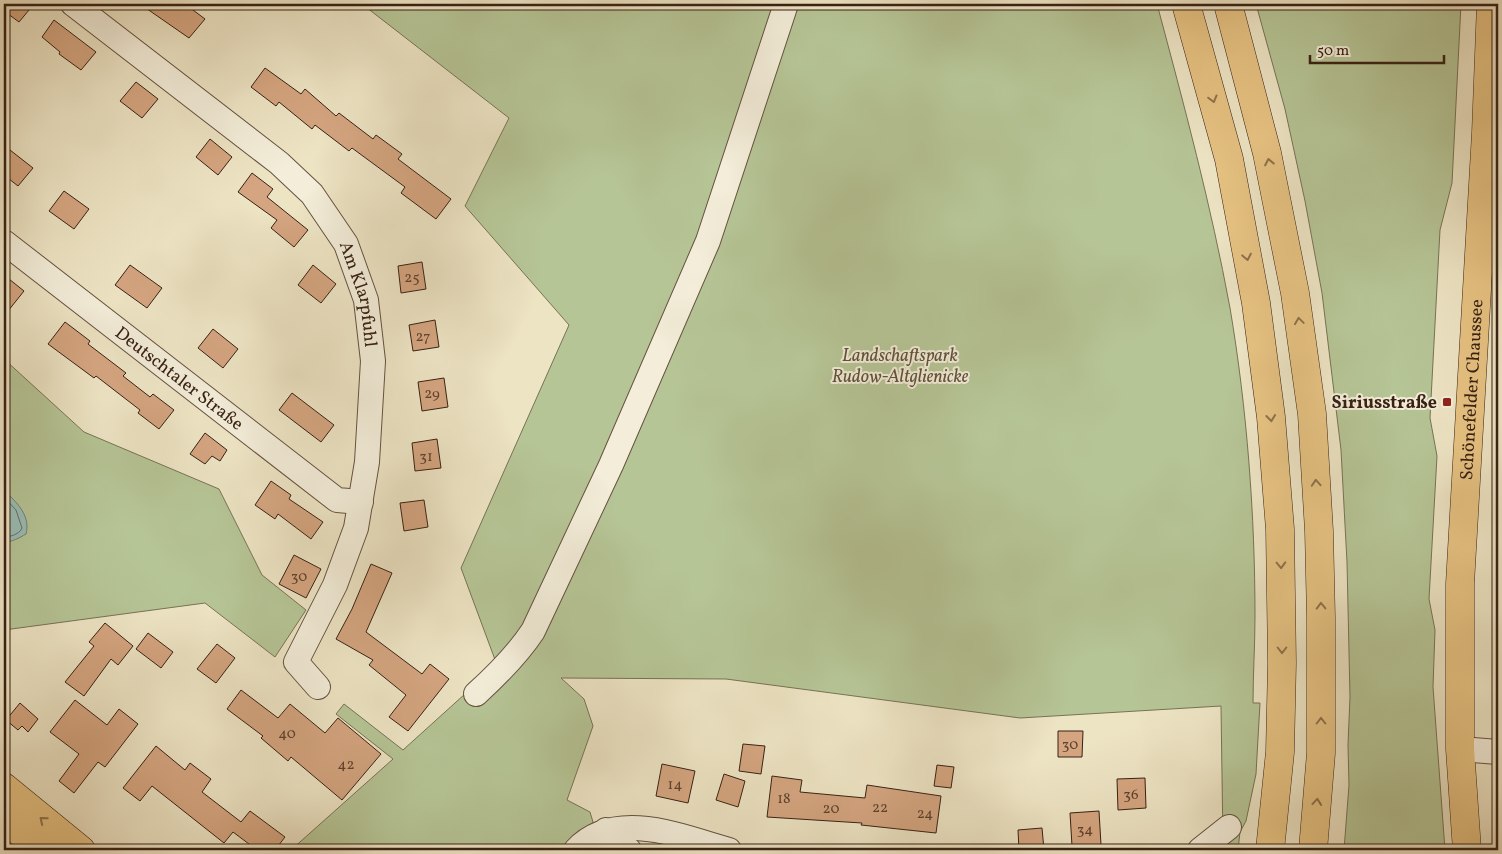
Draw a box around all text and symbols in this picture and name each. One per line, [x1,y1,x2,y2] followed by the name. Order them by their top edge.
[1310,32,1443,64] scale bar
[1317,41,1349,62] text: 50 m
[1207,94,1217,102] one-way arrow
[1264,157,1275,166] one-way arrow
[332,238,382,348] street label: Am Klarpfuhl
[1242,253,1252,262] one-way arrow
[404,268,420,289] house number: 25
[1455,298,1490,481] street label: Schönefelder Chaussee
[1295,317,1305,325] one-way arrow
[109,321,248,437] street label: Deutschtaler Straße
[416,327,430,348] house number: 27
[832,344,969,390] park label: Landschaftspark Rudow-Altglienicke
[424,384,440,405] house number: 29
[1332,391,1437,416] place label: Siriusstraße
[1441,396,1453,408] marker: Siriusstraße
[1265,414,1276,422] one-way arrow
[419,447,433,468] house number: 31
[1311,478,1322,486] one-way arrow
[1276,562,1286,569] one-way arrow
[291,567,307,588] house number: 30
[1316,601,1326,609] one-way arrow
[1277,646,1287,654] one-way arrow
[1316,717,1326,724] one-way arrow
[278,724,296,745] house number: 40
[1062,735,1078,756] house number: 30
[337,755,355,776] house number: 42
[668,775,682,796] house number: 14
[1123,785,1139,806] house number: 36
[777,789,791,810] house number: 18
[1311,797,1322,805] one-way arrow
[872,798,888,819] house number: 22
[823,799,839,820] house number: 20
[917,804,933,825] house number: 24
[40,816,49,825] one-way arrow
[1077,820,1093,841] house number: 34

